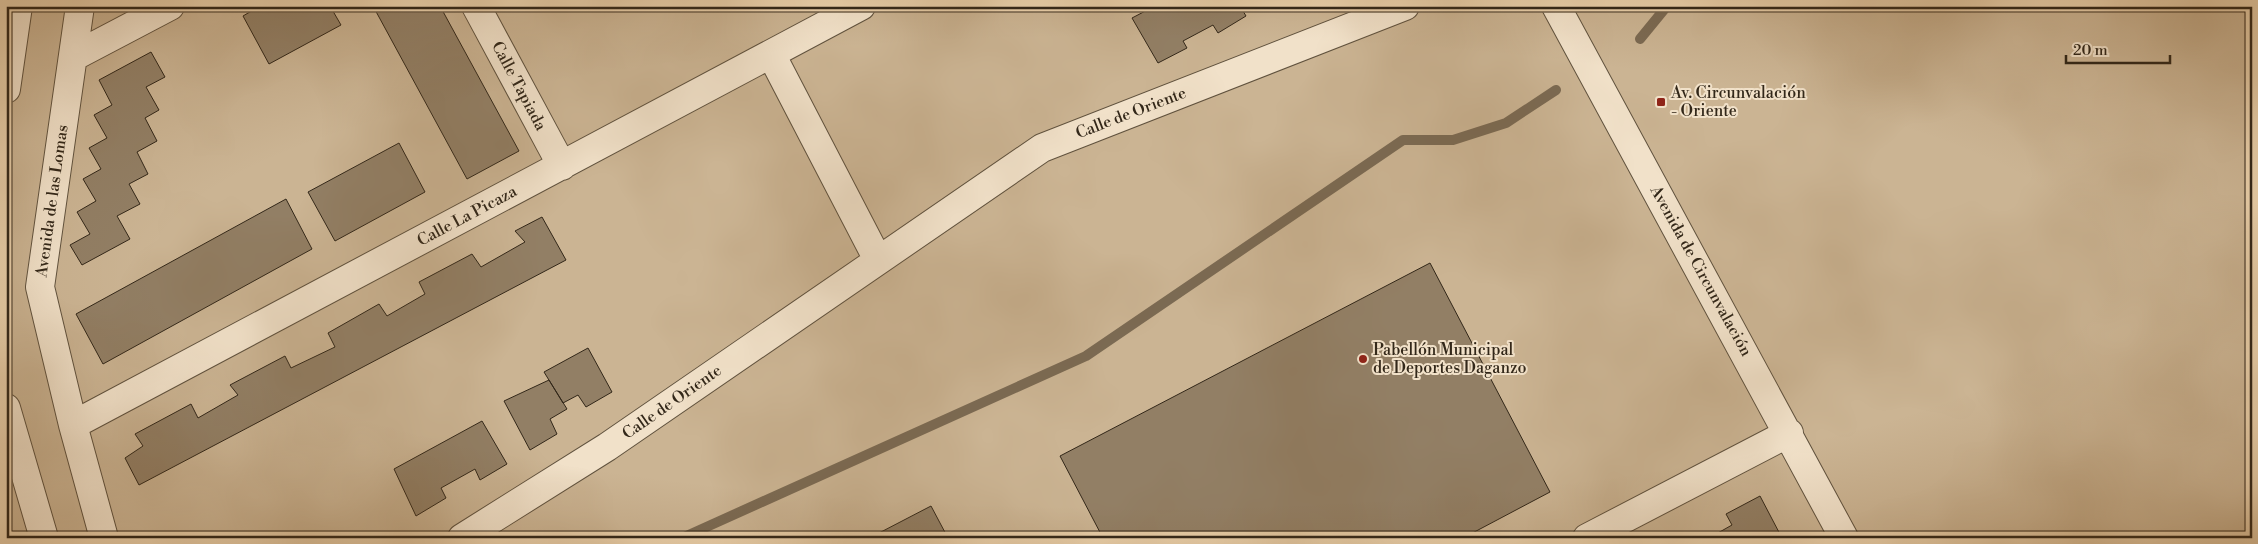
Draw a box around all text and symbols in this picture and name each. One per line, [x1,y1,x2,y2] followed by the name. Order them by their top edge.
[2066,32,2169,64] scale bar
[487,38,551,135] street label: Calle Tapiada
[2073,41,2108,60] text: 20 m
[1073,83,1189,143] street label: Calle de Oriente
[1670,83,1806,121] place label: Av. Circunvalación - Oriente
[1655,96,1667,108] marker: Av. Circunvalación - Oriente
[31,124,73,279] street label: Avenida de las Lomas
[414,181,521,251] street label: Calle La Picaza
[1645,181,1757,360] street label: Avenida de Circunvalación
[1373,340,1527,378] place label: Pabellón Municipal de Deportes Daganzo
[1357,353,1369,365] marker: Pabellón Municipal de Deportes Daganzo
[618,360,726,444] street label: Calle de Oriente

